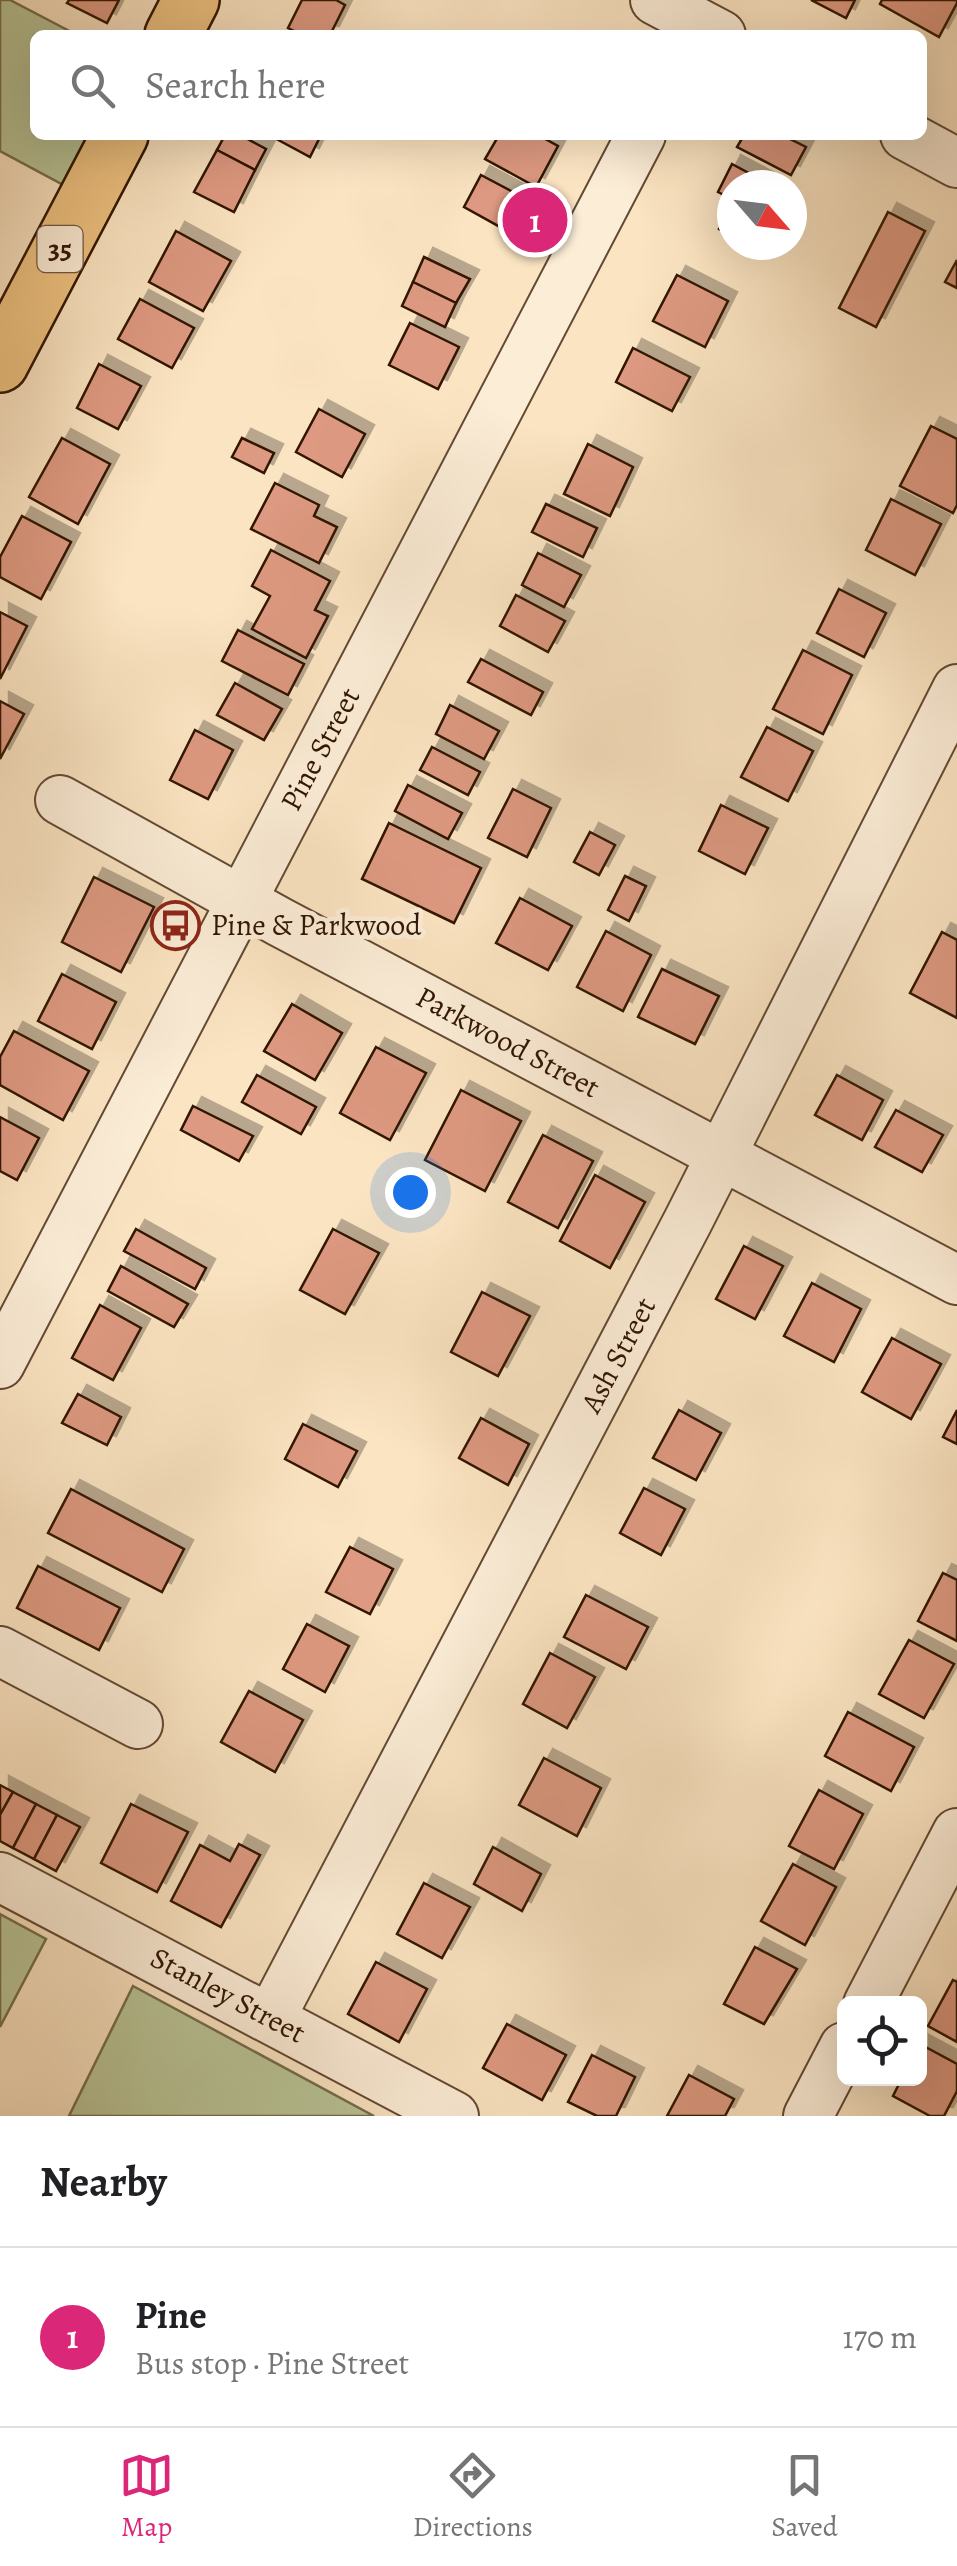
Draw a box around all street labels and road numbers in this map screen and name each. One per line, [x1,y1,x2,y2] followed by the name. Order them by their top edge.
[38,226,82,272] road number: 35
[271,680,369,818] street label: Pine Street
[409,977,607,1107] street label: Parkwood Street
[570,1290,665,1421] street label: Ash Street
[144,1937,313,2053] street label: Stanley Street

